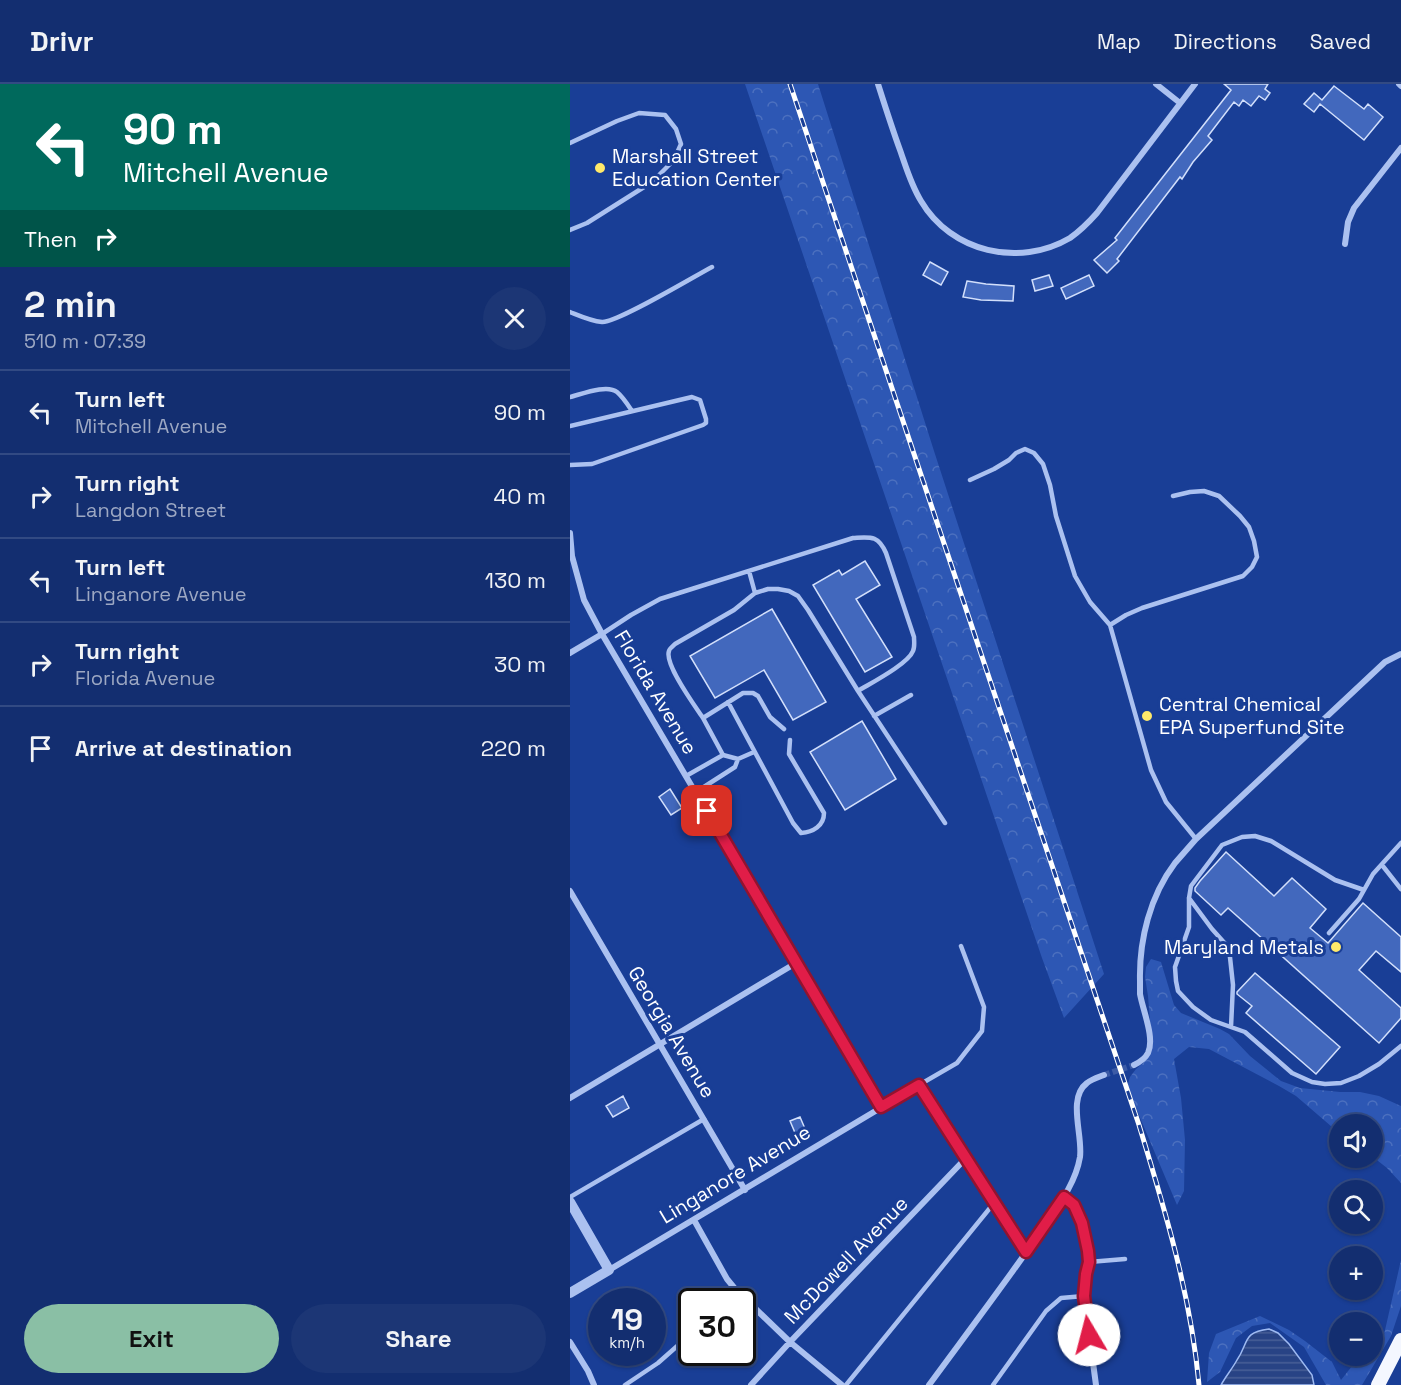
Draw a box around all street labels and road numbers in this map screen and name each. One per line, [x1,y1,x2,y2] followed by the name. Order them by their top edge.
[609,625,703,759] street label: Florida Avenue
[622,961,722,1103] street label: Georgia Avenue
[655,1119,815,1229] street label: Linganore Avenue
[778,1191,914,1329] street label: McDowell Avenue

